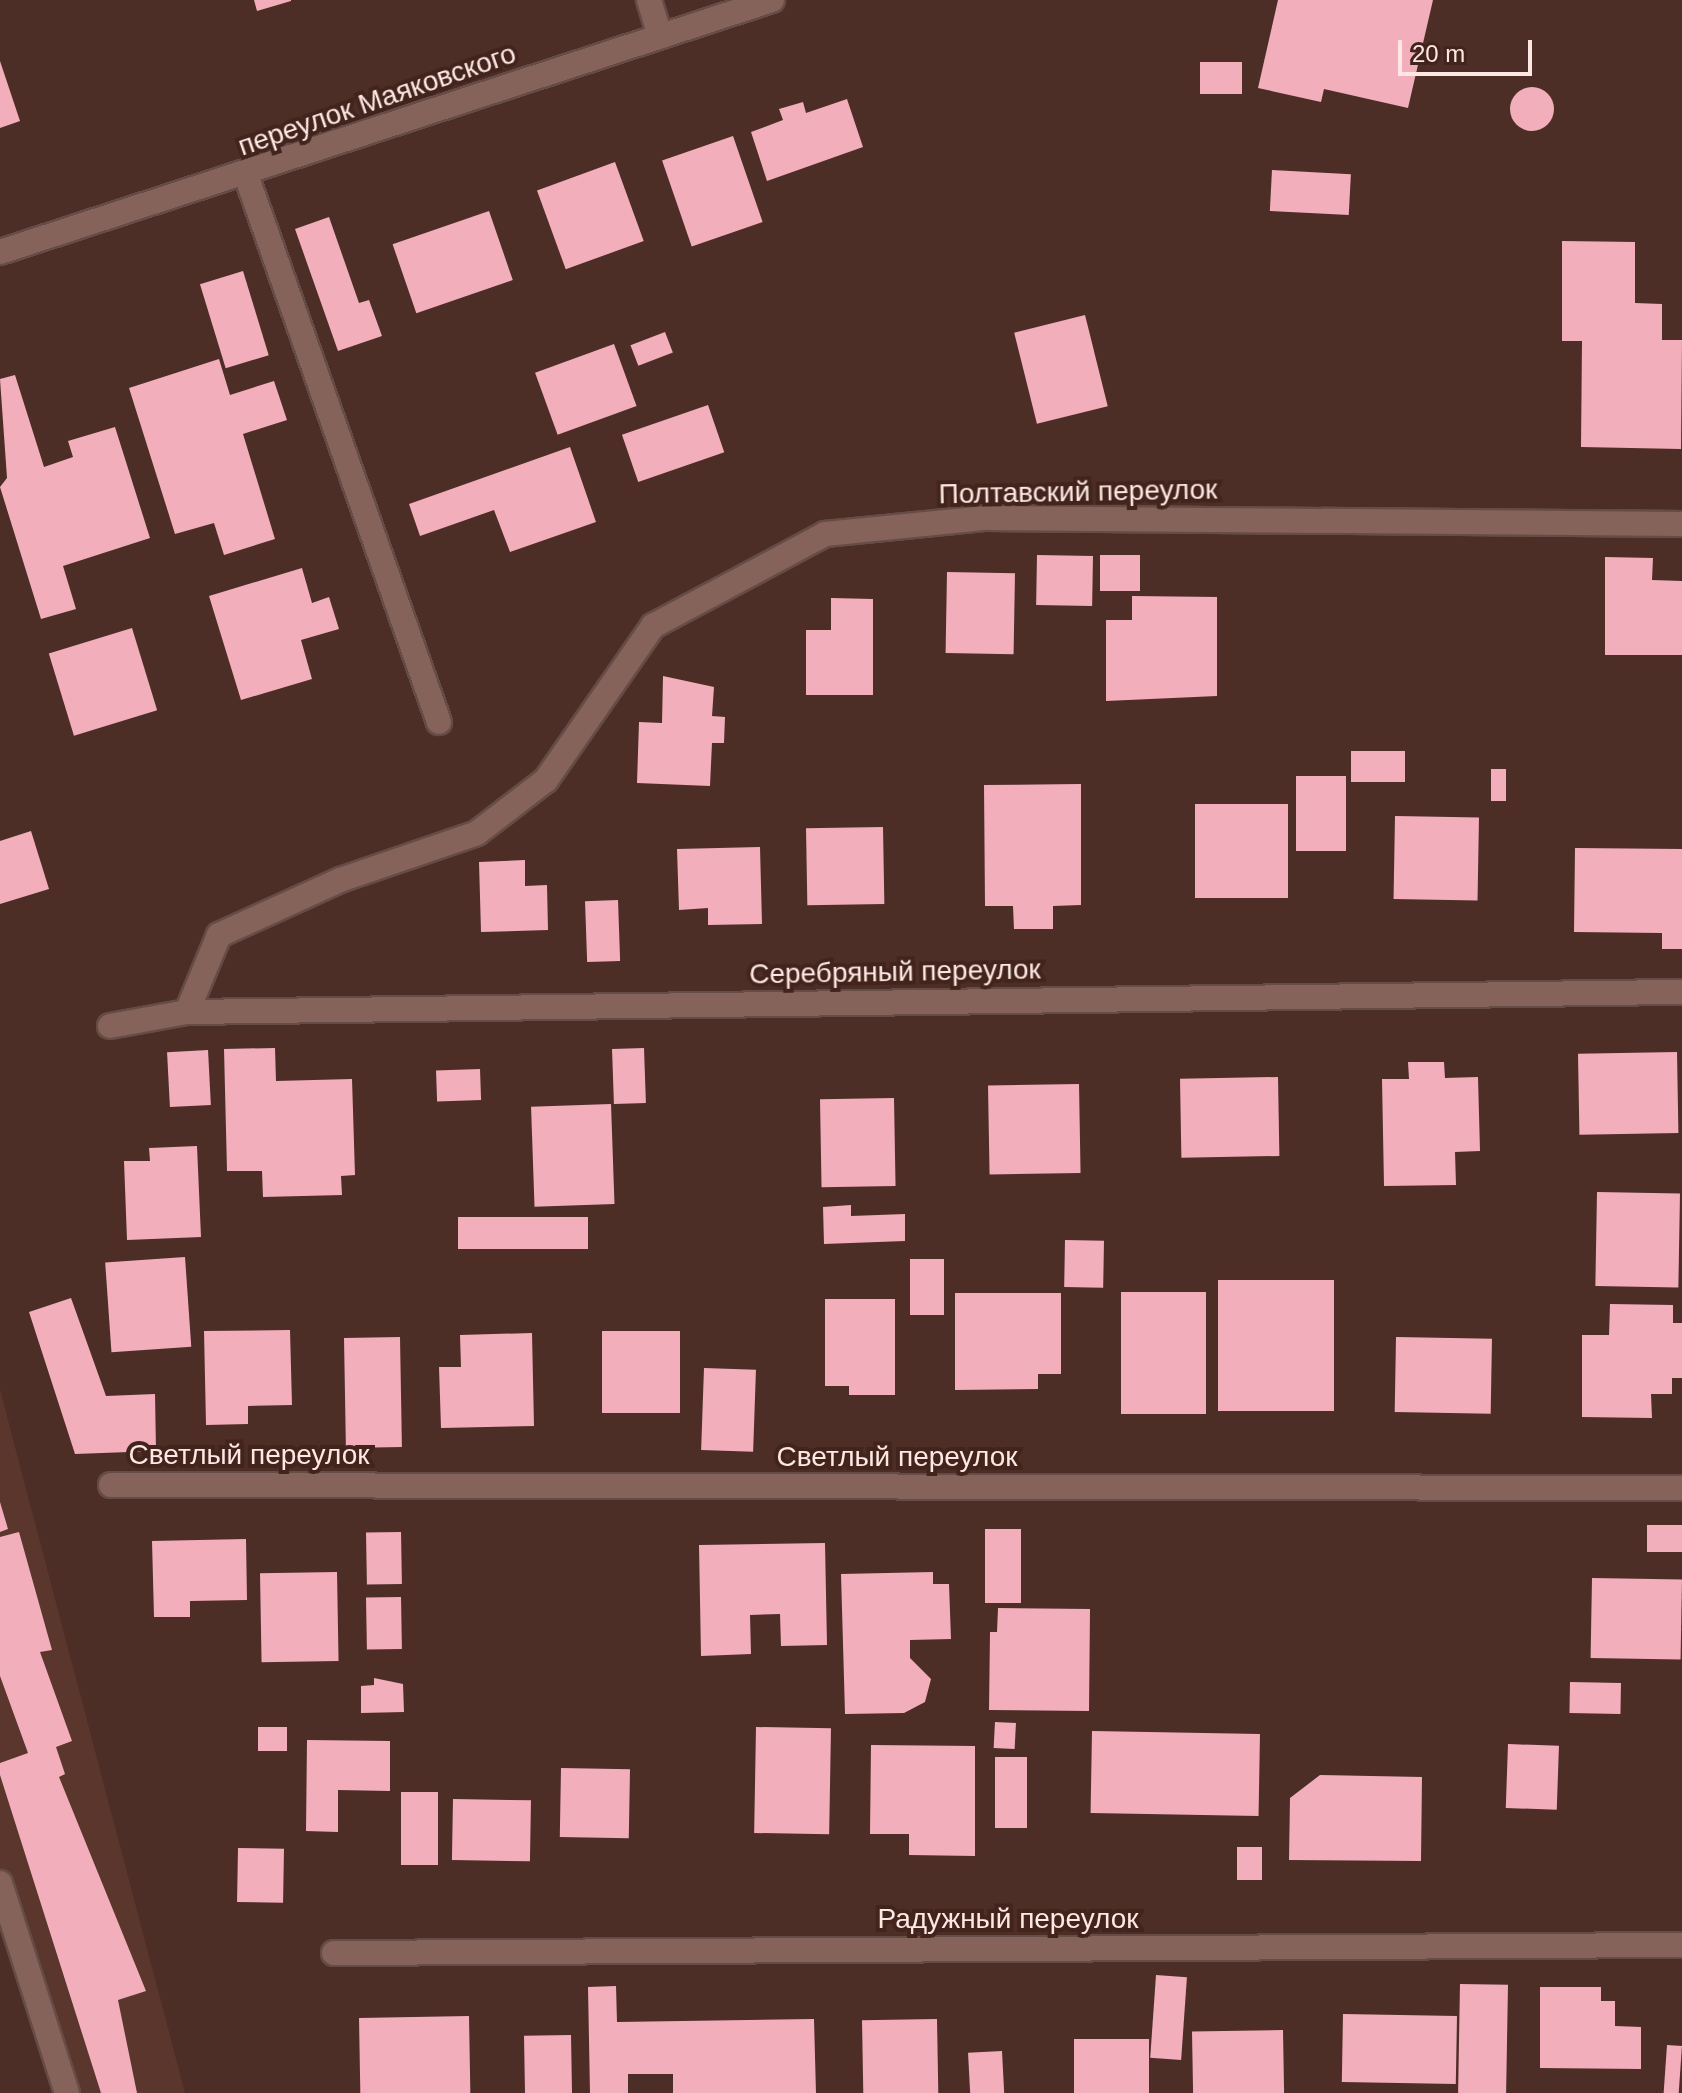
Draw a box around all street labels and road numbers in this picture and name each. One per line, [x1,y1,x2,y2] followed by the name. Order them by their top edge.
[234,37,520,163] street label: переулок Маяковского
[938,473,1218,511] street label: Полтавский переулок
[749,953,1041,991] street label: Серебряный переулок
[129,1438,369,1472] street label: Светлый переулок
[777,1440,1017,1474] street label: Светлый переулок
[877,1902,1139,1936] street label: Радужный переулок

